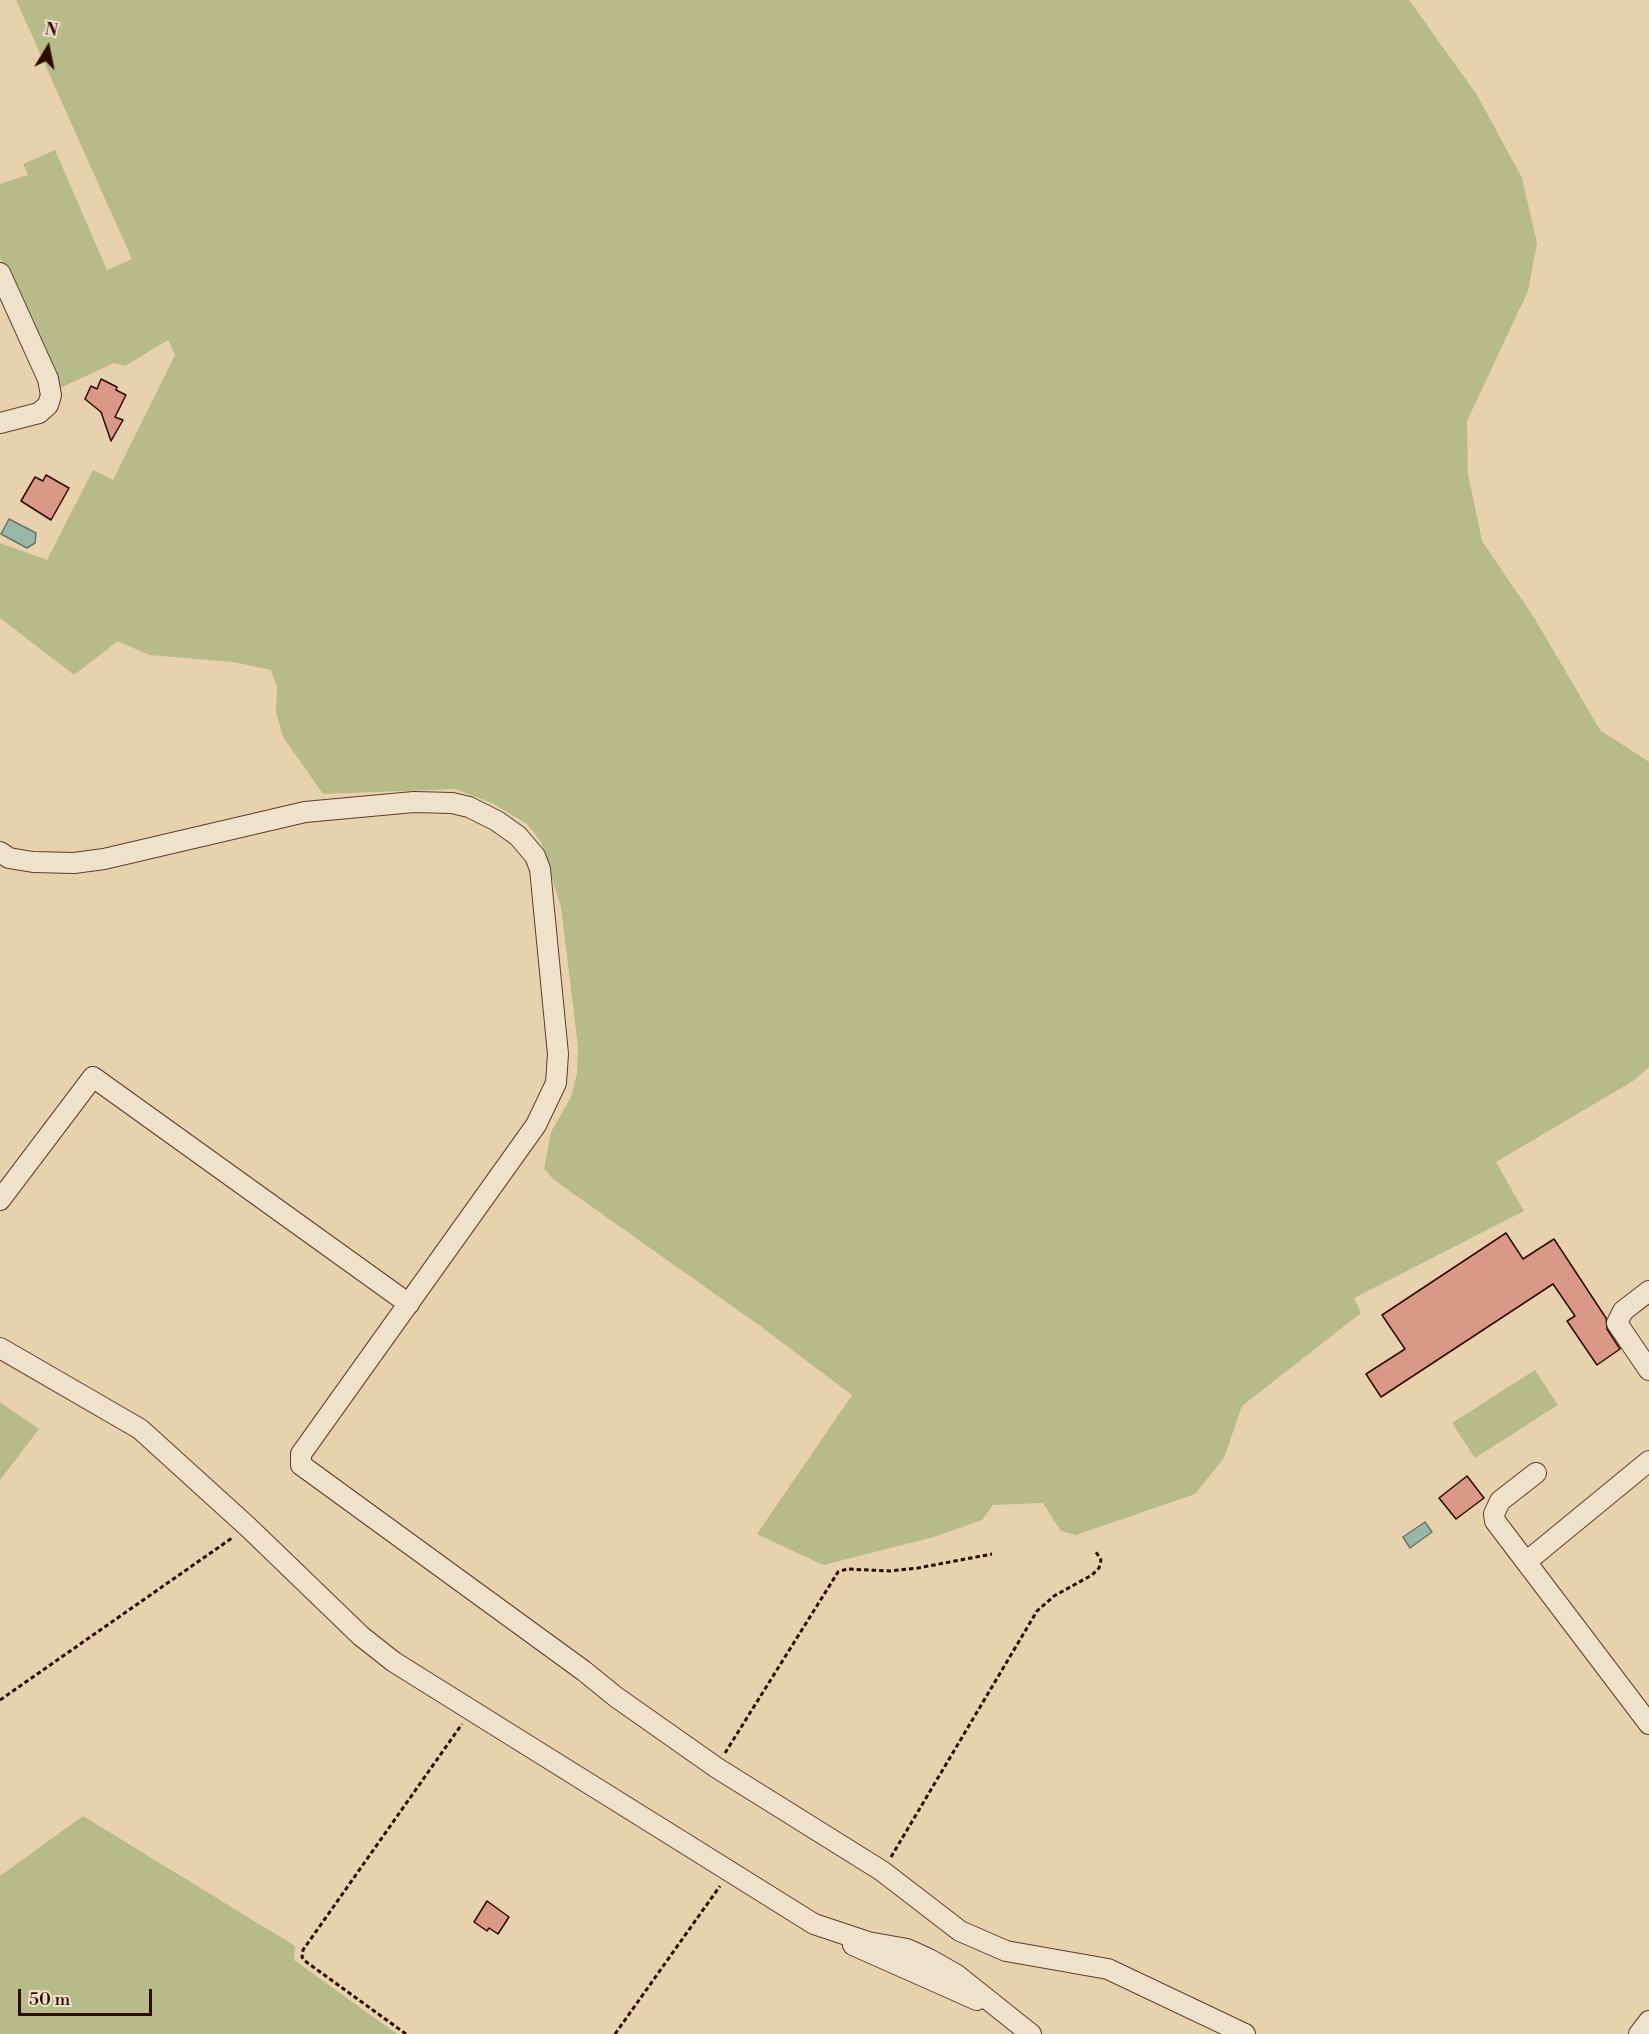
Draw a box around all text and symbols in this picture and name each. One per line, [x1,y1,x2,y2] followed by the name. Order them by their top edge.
[18,18,78,78] north arrow
[43,19,59,41] text: N
[21,1977,154,2015] scale bar
[29,1988,70,2011] text: 50 m

